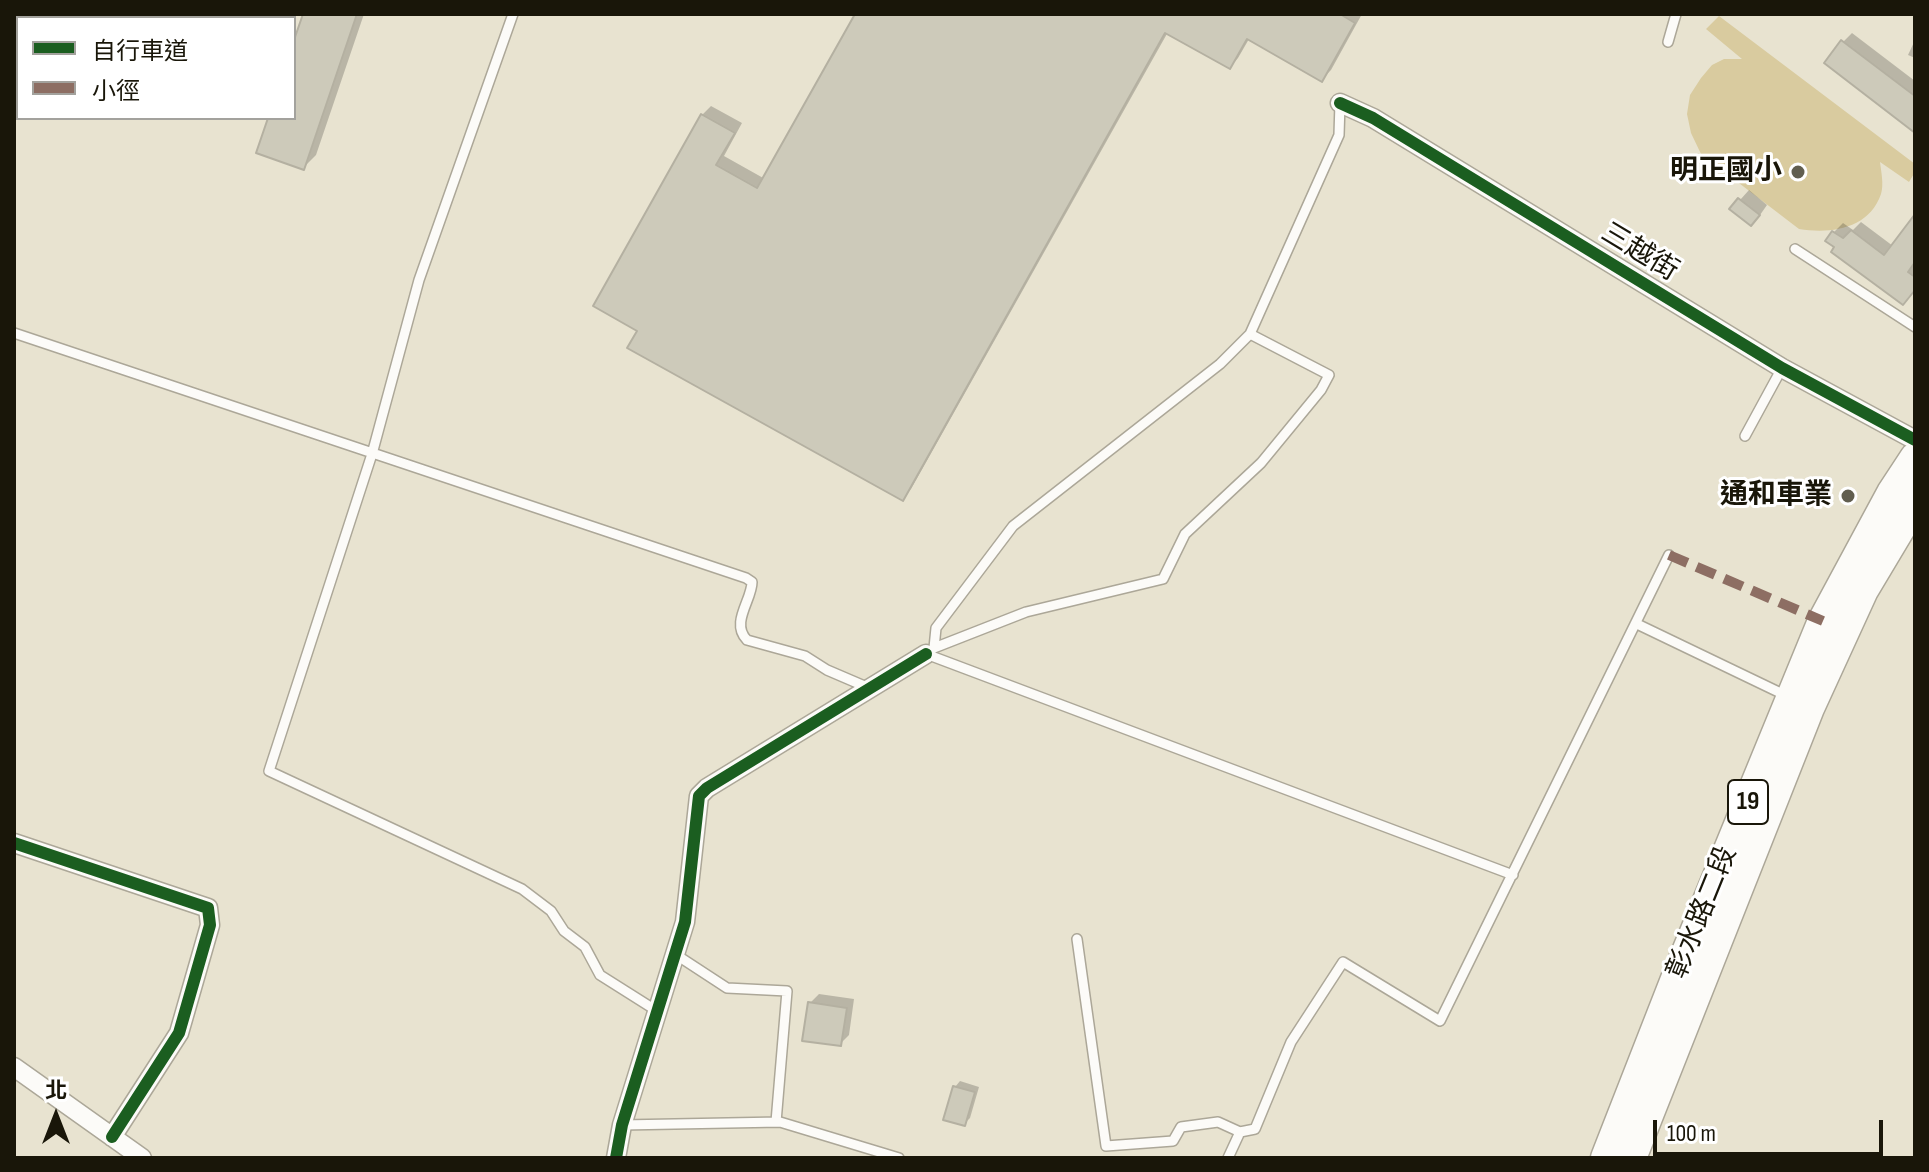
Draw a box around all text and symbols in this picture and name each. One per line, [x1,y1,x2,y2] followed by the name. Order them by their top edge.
[16,16,296,120] legend
[92,37,188,66] text: 自行車道
[92,77,140,106] text: 小徑
[1670,155,1782,189] place label: 明正國小
[1789,163,1807,181] marker: 明正國小
[1594,217,1684,289] street label: 三越街
[1720,479,1832,513] place label: 通和車業
[1839,487,1857,505] marker: 通和車業
[1728,780,1768,824] road number: 19
[1661,842,1745,984] street label: 彰水路二段
[16,1076,96,1156] north arrow
[45,1078,67,1105] text: 北
[1657,1104,1887,1154] scale bar
[1667,1119,1716,1148] text: 100 m

